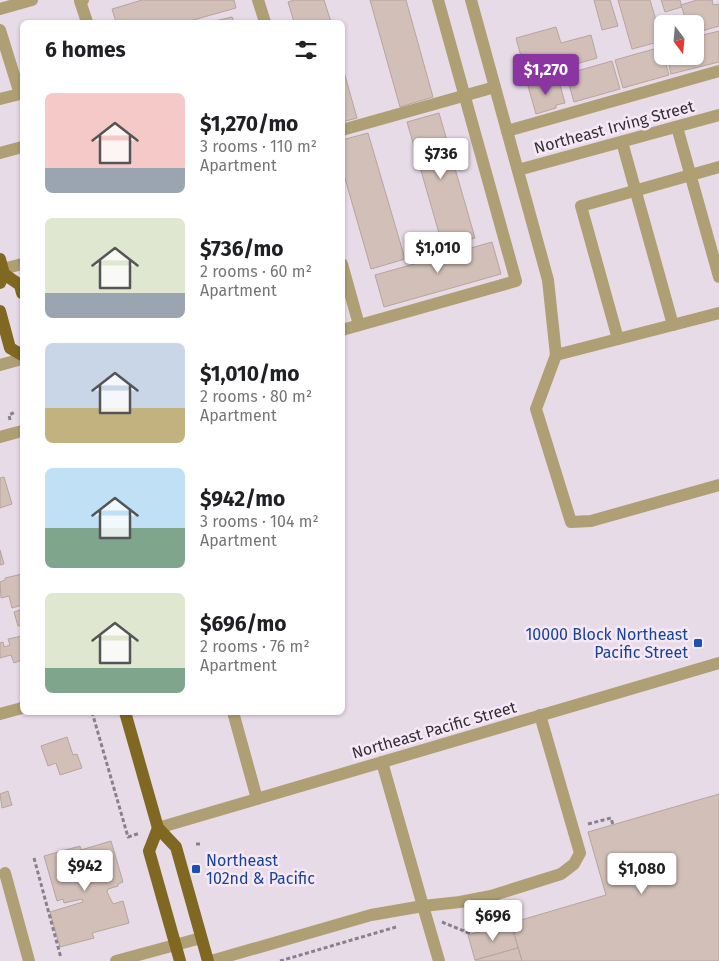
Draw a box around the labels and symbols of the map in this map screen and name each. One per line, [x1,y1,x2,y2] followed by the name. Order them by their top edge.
[654,15,704,65] north arrow
[505,54,587,96] pin: $1,270
[532,96,696,158] street label: Northeast Irving Street
[411,138,471,180] pin: $736
[397,232,479,274] pin: $1,010
[525,625,688,662] place label: 10000 Block Northeast Pacific Street
[692,637,704,649] marker: 10000 Block Northeast Pacific Street
[350,697,519,763] street label: Northeast Pacific Street
[55,850,115,892] pin: $942
[206,851,315,888] place label: Northeast 102nd & Pacific
[601,852,683,895] pin: $1,080
[190,863,202,875] marker: Northeast 102nd & Pacific
[463,900,523,942] pin: $696

